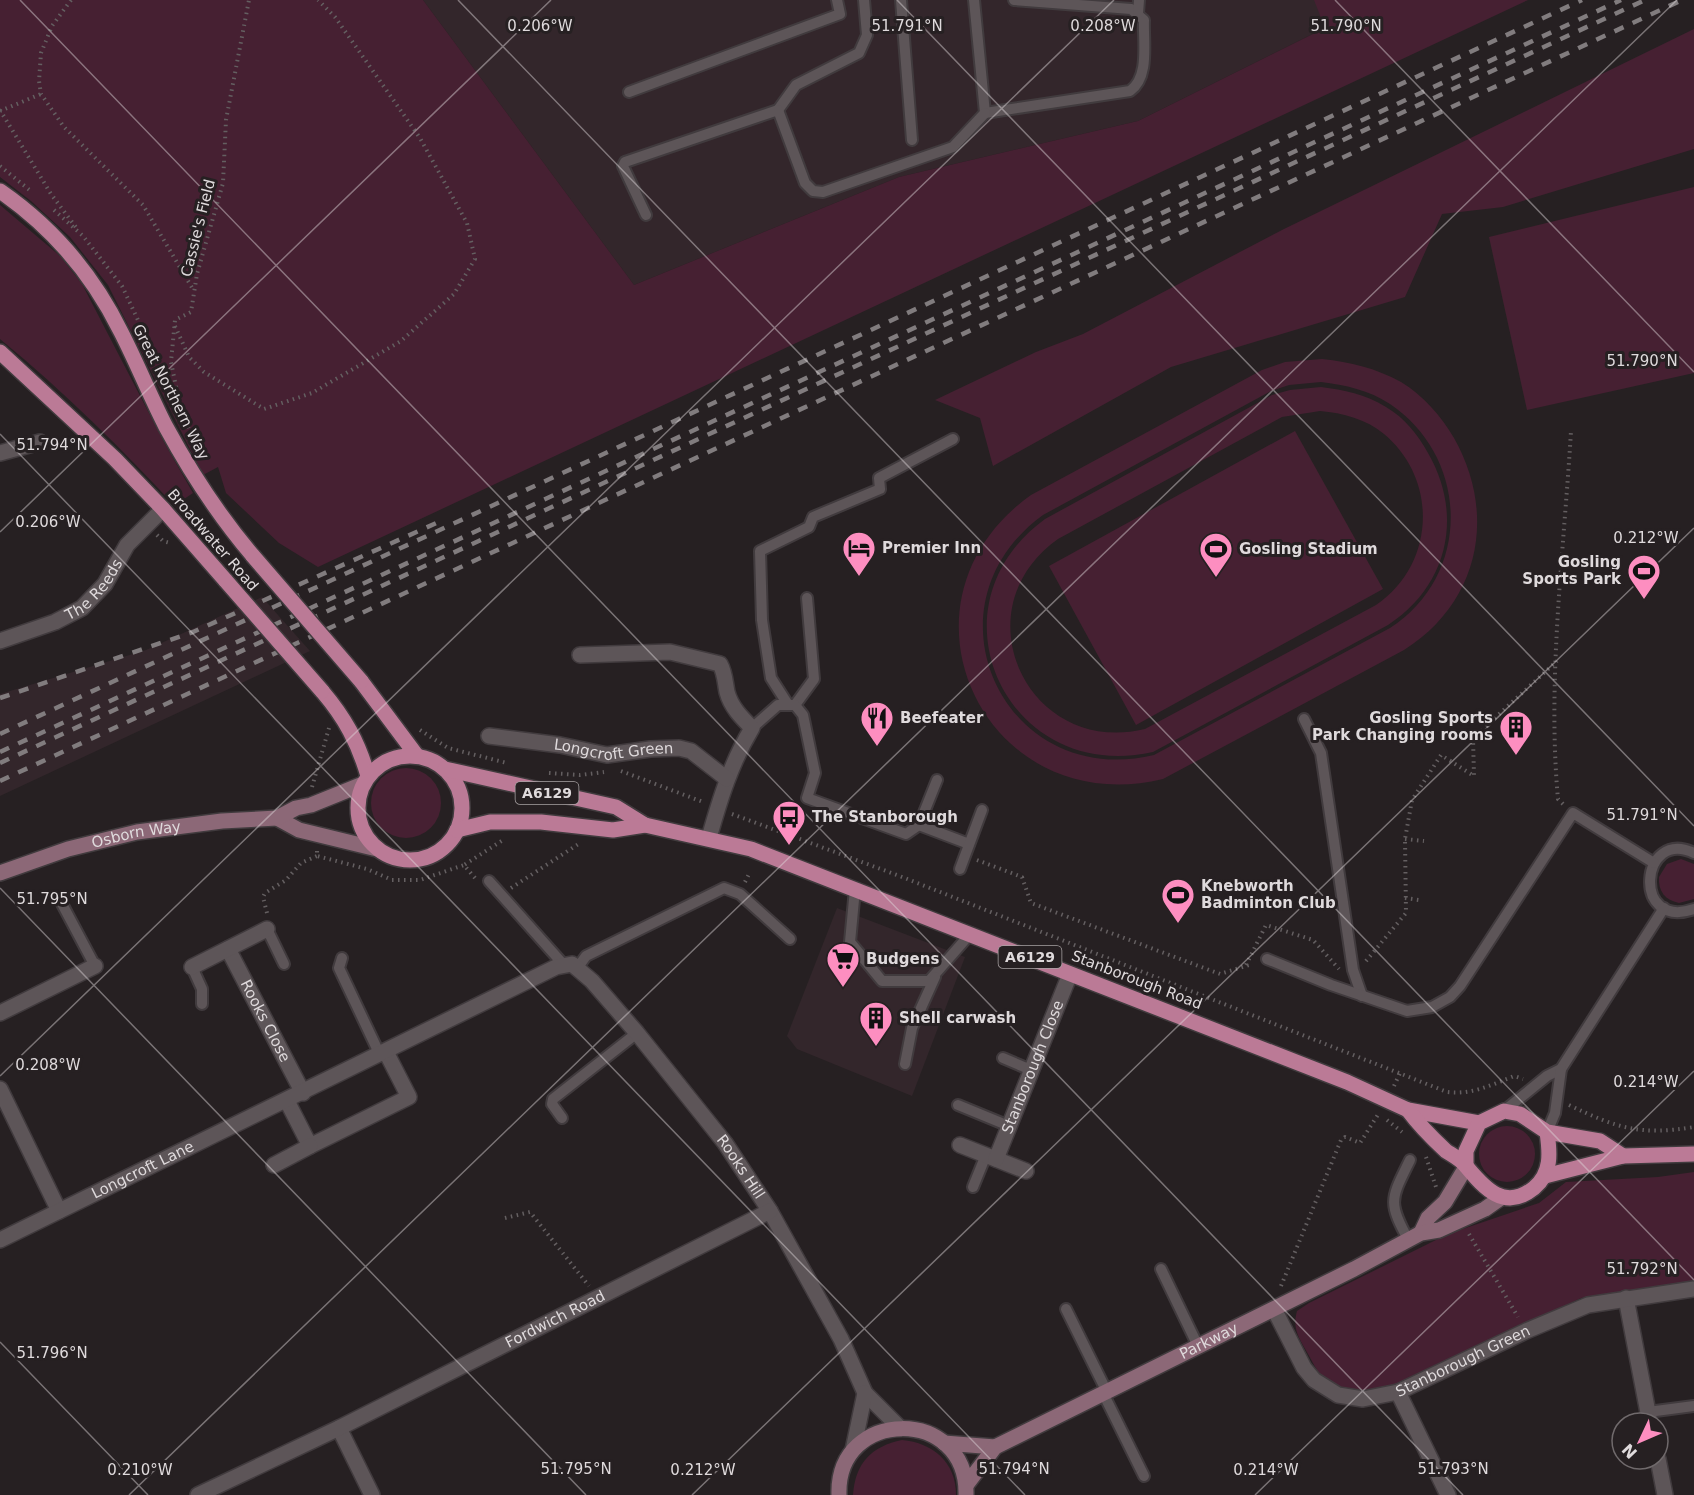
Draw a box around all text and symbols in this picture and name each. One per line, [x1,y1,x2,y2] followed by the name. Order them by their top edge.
[507,17,573,35] text: 0.206°W
[871,17,943,35] text: 51.791°N
[1070,17,1136,35] text: 0.208°W
[1310,17,1382,35] text: 51.790°N
[177,177,219,279] street label: Cassie's Field
[129,321,213,463] street label: Great Northern Way
[1606,352,1678,370] text: 51.790°N
[16,436,88,454] text: 51.794°N
[164,485,262,595] street label: Broadwater Road
[15,513,81,531] text: 0.206°W
[1613,529,1679,547] text: 0.212°W
[841,530,877,577] hotel icon: Premier Inn
[1198,531,1234,578] sports icon: Gosling Stadium
[882,539,981,557] place label: Premier Inn
[1239,540,1378,558] place label: Gosling Stadium
[1522,553,1622,588] place label: Gosling Sports Park
[1626,553,1662,600] sports icon: Gosling Sports Park
[61,556,126,625] street label: The Reeds
[859,700,895,747] restaurant icon: Beefeater
[900,709,984,727] place label: Beefeater
[1312,709,1493,744] place label: Gosling Sports Park Changing rooms
[1498,709,1534,756] building icon: Gosling Sports Park Changing rooms
[553,735,674,764] street label: Longcroft Green
[516,782,578,804] road number: A6129
[771,799,807,846] bus stop icon: The Stanborough
[1606,806,1678,824] text: 51.791°N
[812,808,958,826] place label: The Stanborough
[90,817,182,852] street label: Osborn Way
[1160,877,1196,924] sports icon: Knebworth Badminton Club
[1201,877,1336,912] place label: Knebworth Badminton Club
[16,890,88,908] text: 51.795°N
[825,941,861,988] supermarket icon: Budgens
[998,946,1062,968] road number: A6129
[1069,947,1205,1013] street label: Stanborough Road
[866,950,939,968] place label: Budgens
[237,977,294,1065] street label: Rooks Close
[998,998,1068,1136] street label: Stanborough Close
[858,1000,894,1047] building icon: Shell carwash
[899,1009,1016,1027] place label: Shell carwash
[15,1056,81,1074] text: 0.208°W
[1613,1073,1679,1091] text: 0.214°W
[713,1131,768,1202] street label: Rooks Hill
[89,1137,197,1203] street label: Longcroft Lane
[1606,1260,1678,1278] text: 51.792°N
[502,1287,608,1352] street label: Fordwich Road
[1177,1319,1241,1363] street label: Parkway
[1393,1321,1533,1401] street label: Stanborough Green
[16,1344,88,1362] text: 51.796°N
[1610,1411,1670,1471] north arrow
[1618,1440,1641,1462] text: N
[540,1460,612,1478] text: 51.795°N
[978,1460,1050,1478] text: 51.794°N
[1417,1460,1489,1478] text: 51.793°N
[107,1461,173,1479] text: 0.210°W
[670,1461,736,1479] text: 0.212°W
[1233,1461,1299,1479] text: 0.214°W

